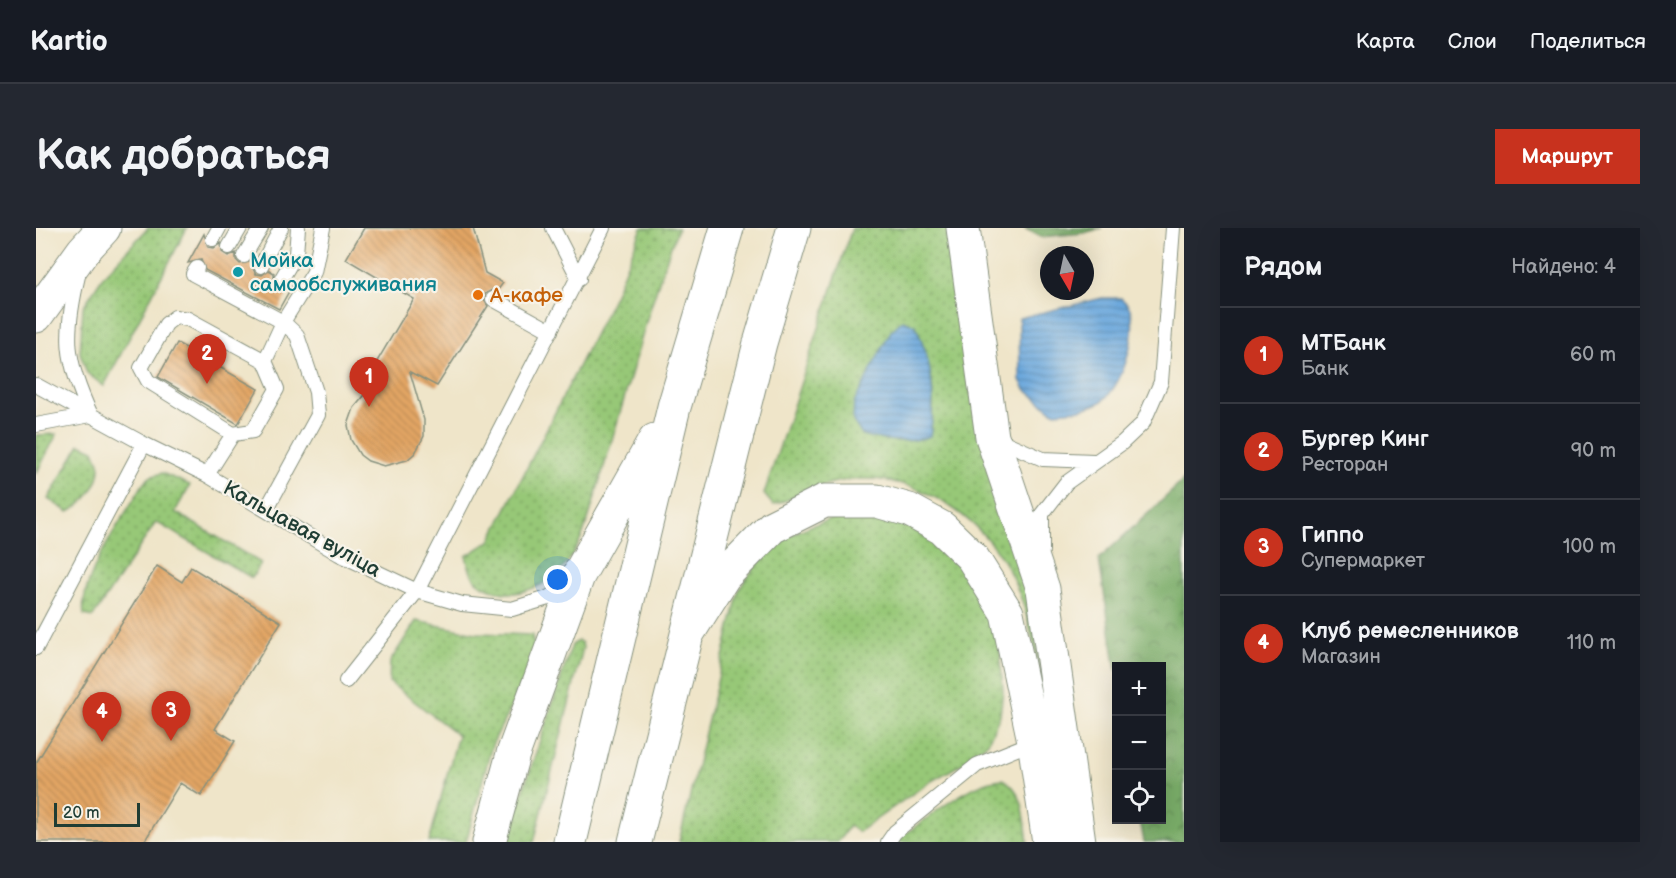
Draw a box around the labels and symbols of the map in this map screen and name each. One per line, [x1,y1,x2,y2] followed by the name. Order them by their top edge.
[1040,246,1094,300] north arrow
[250,248,437,297] place label: Мойка самообслуживания
[231,265,245,279] marker: Мойка самообслуживания
[489,283,563,308] place label: А-кафе
[471,288,485,302] marker: А-кафе
[188,334,226,384] pin: 2
[350,358,388,407] pin: 1
[219,475,386,583] street label: Кальцавая вуліца
[543,565,572,594] your location
[82,692,122,742] pin: 4
[152,692,190,741] pin: 3
[54,800,140,828] scale bar

